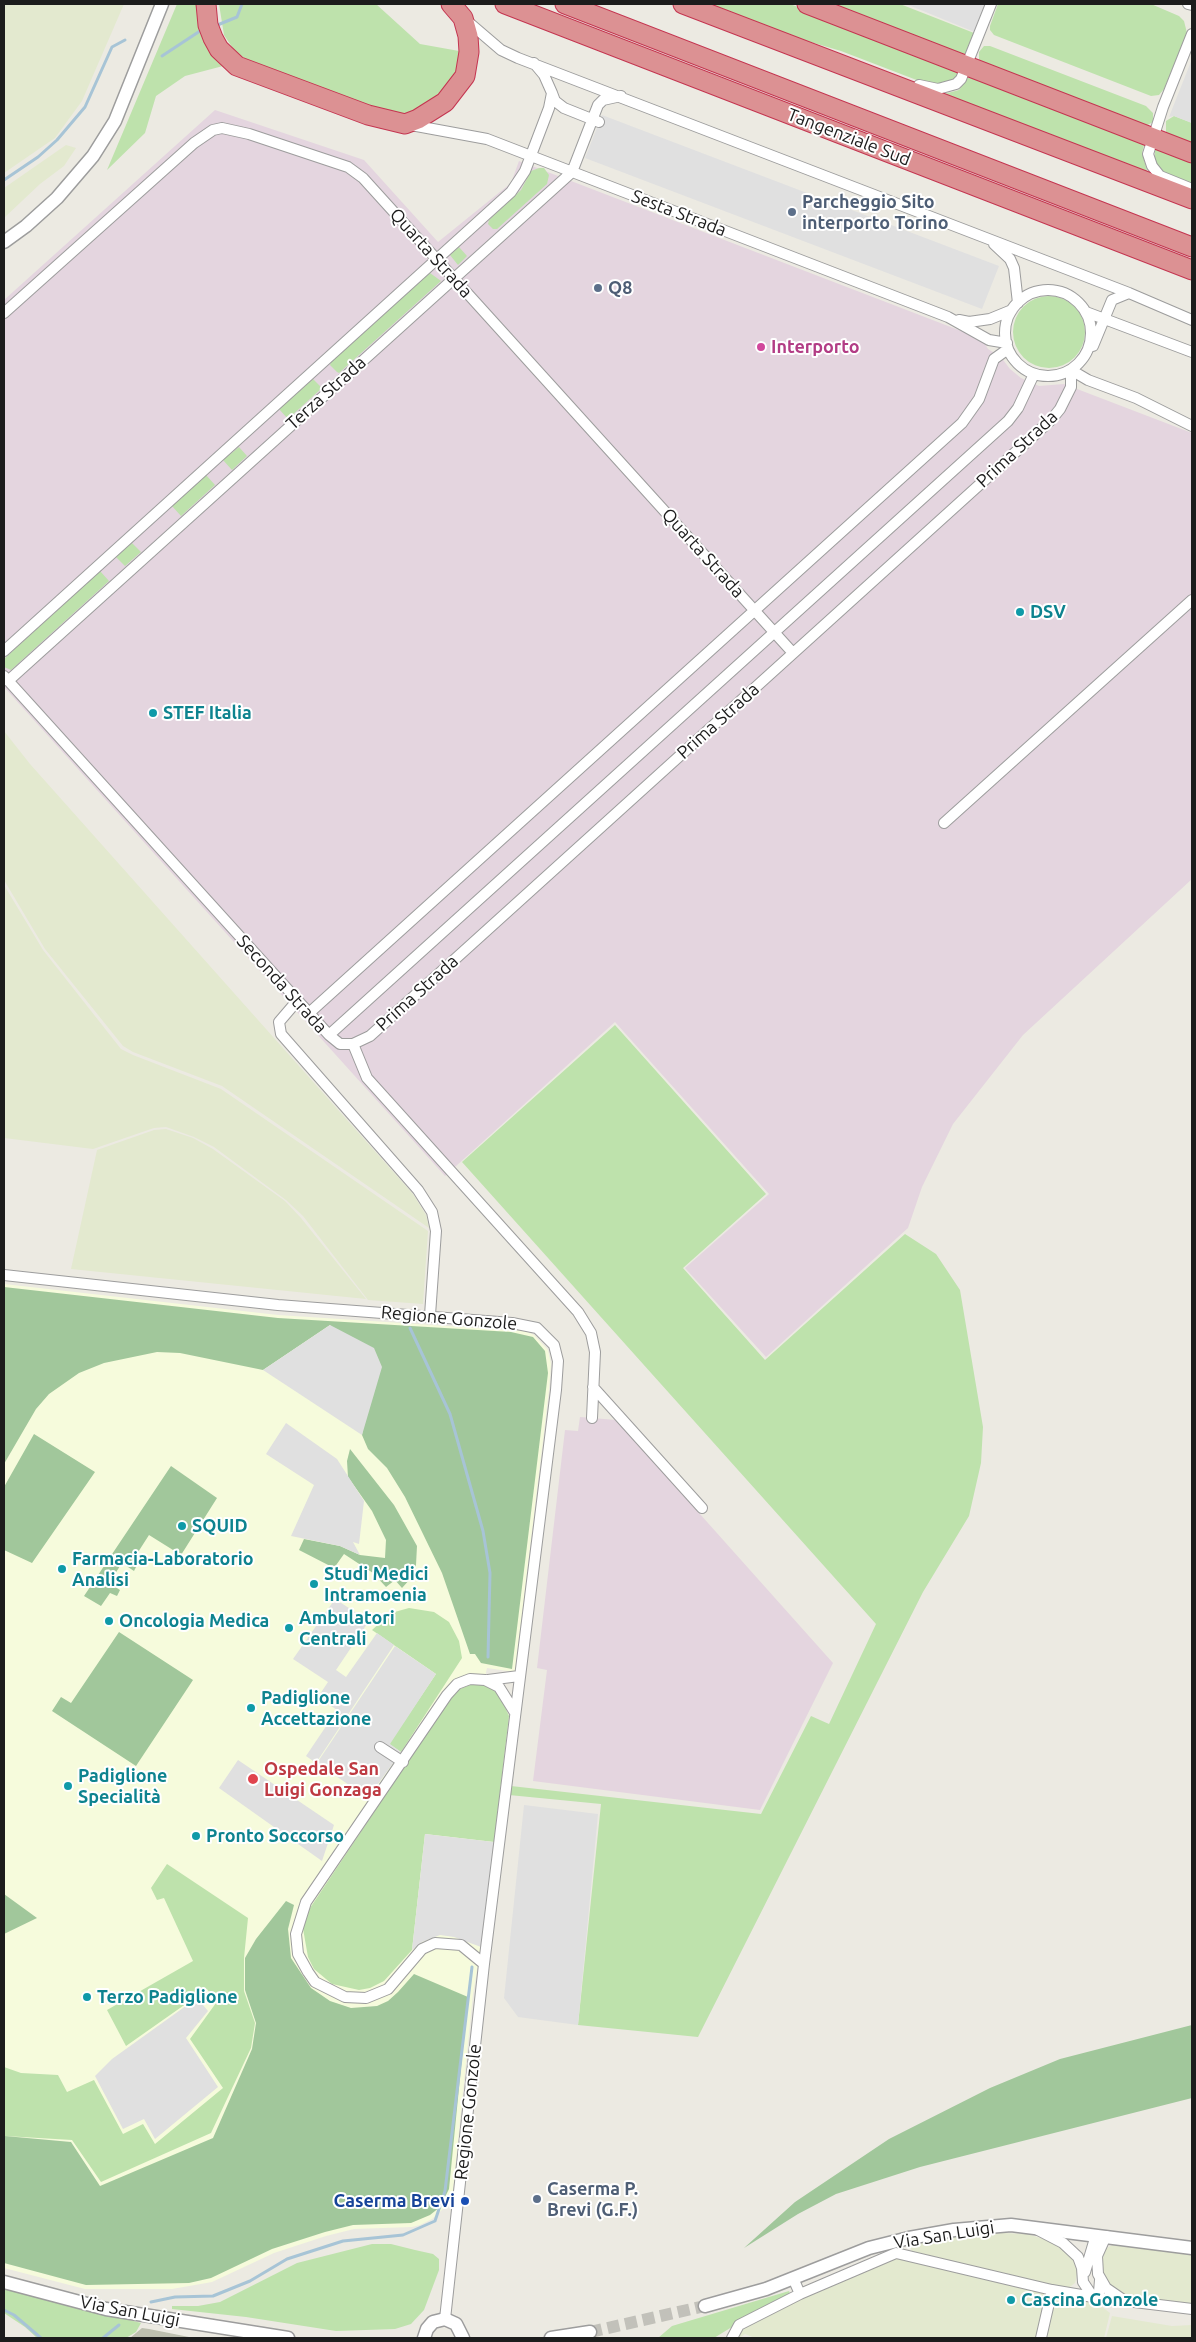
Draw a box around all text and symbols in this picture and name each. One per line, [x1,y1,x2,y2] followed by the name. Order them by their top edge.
[784,104,914,170] street label: Tangenziale Sud
[628,185,730,241] street label: Sesta Strada
[802,191,949,233] place label: Parcheggio Sito interporto Torino
[385,204,477,302] street label: Quarta Strada
[786,206,798,218] marker: Parcheggio Sito interporto Torino
[608,277,632,299] place label: Q8
[592,282,604,294] marker: Q8
[771,336,860,358] place label: Interporto
[755,341,767,353] marker: Interporto
[282,352,370,434] street label: Terza Strada
[972,406,1062,492] street label: Prima Strada
[657,504,749,602] street label: Quarta Strada
[1030,601,1066,623] place label: DSV
[1014,606,1026,618] marker: DSV
[672,678,764,764] street label: Prima Strada
[163,702,252,724] place label: STEF Italia
[147,707,159,719] marker: STEF Italia
[232,930,332,1038] street label: Seconda Strada
[371,950,463,1036] street label: Prima Strada
[380,1301,518,1335] street label: Regione Gonzole
[192,1515,248,1537] place label: SQUID
[176,1520,188,1532] marker: SQUID
[72,1548,254,1590] place label: Farmacia-Laboratorio Analisi
[56,1563,68,1575] marker: Farmacia-Laboratorio Analisi
[324,1563,429,1606] place label: Studi Medici Intramoenia
[308,1578,320,1590] marker: Studi Medici Intramoenia
[299,1607,395,1650] place label: Ambulatori Centrali
[119,1610,269,1632] place label: Oncologia Medica
[103,1615,115,1627] marker: Oncologia Medica
[283,1622,295,1634] marker: Ambulatori Centrali
[261,1687,371,1730] place label: Padiglione Accettazione
[245,1702,257,1714] marker: Padiglione Accettazione
[264,1758,382,1800] place label: Ospedale San Luigi Gonzaga
[78,1765,167,1808] place label: Padiglione Specialità
[246,1772,260,1786] marker: Ospedale San Luigi Gonzaga
[62,1780,74,1792] marker: Padiglione Specialità
[206,1825,344,1847] place label: Pronto Soccorso
[190,1830,202,1842] marker: Pronto Soccorso
[97,1986,238,2008] place label: Terzo Padiglione
[81,1991,93,2003] marker: Terzo Padiglione
[450,2043,486,2181] street label: Regione Gonzole
[547,2178,638,2220] place label: Caserma P. Brevi (G.F.)
[334,2190,455,2212] place label: Caserma Brevi
[531,2193,543,2205] marker: Caserma P. Brevi (G.F.)
[459,2195,471,2207] marker: Caserma Brevi
[892,2216,996,2254] street label: Via San Luigi
[1021,2289,1158,2311] place label: Cascina Gonzole
[78,2291,182,2331] street label: Via San Luigi
[1005,2294,1017,2306] marker: Cascina Gonzole

